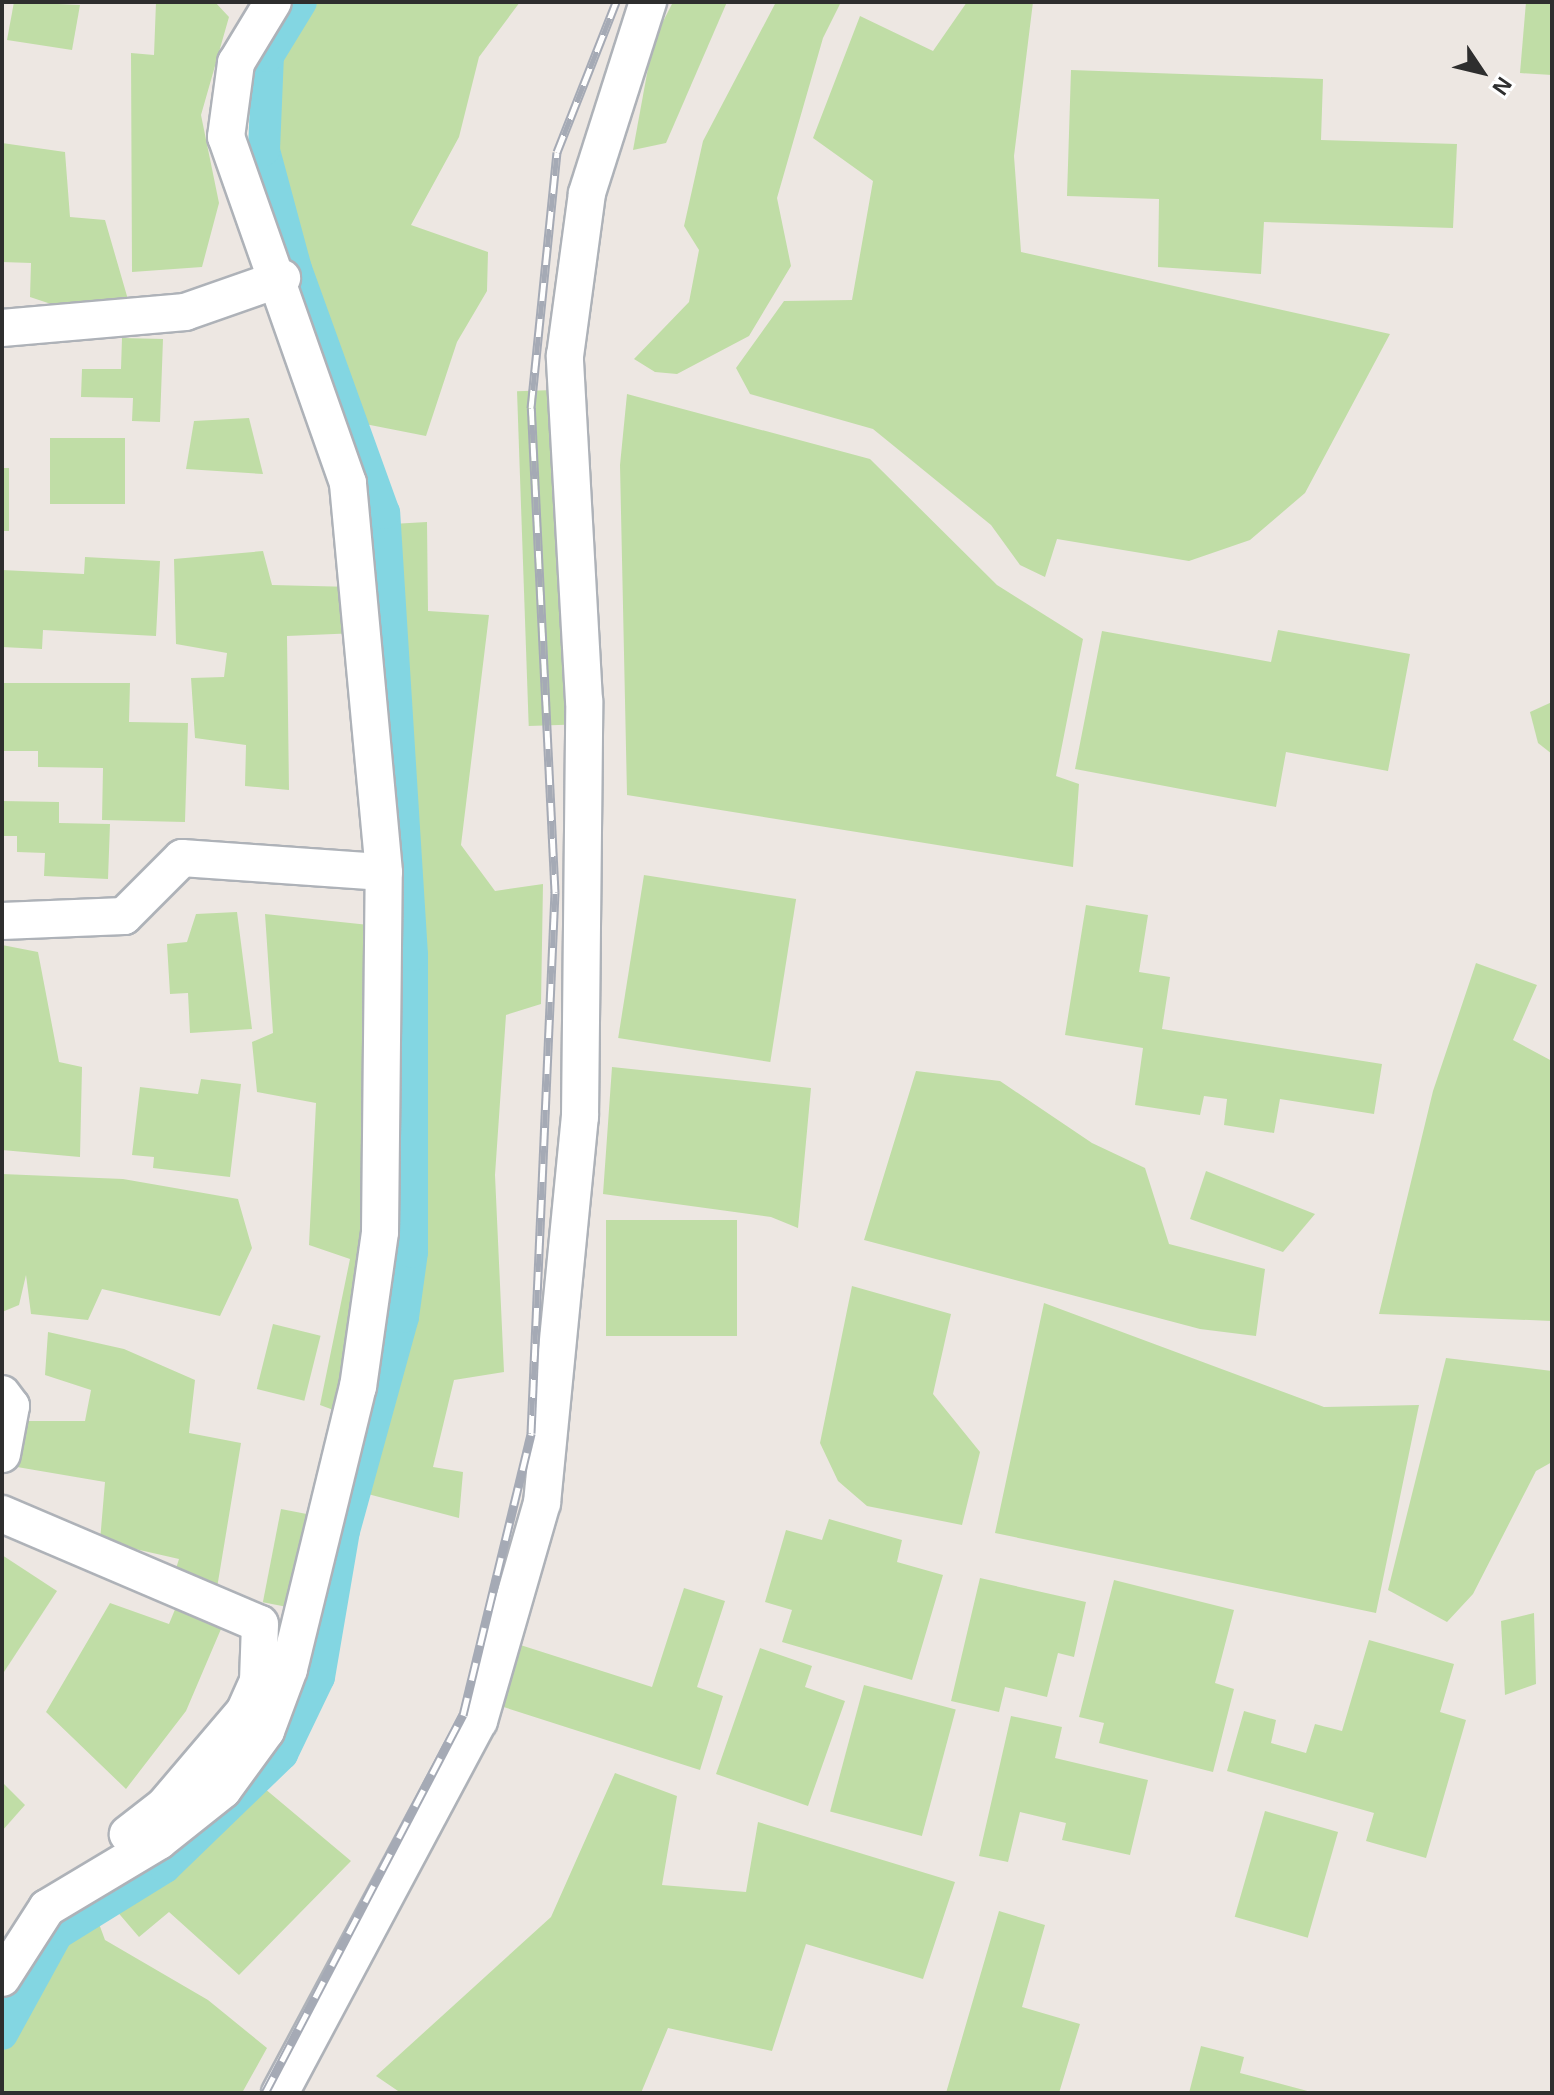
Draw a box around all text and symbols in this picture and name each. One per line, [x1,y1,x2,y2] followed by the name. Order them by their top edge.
[1442,32,1522,112] north arrow
[1487,72,1517,100] text: N

